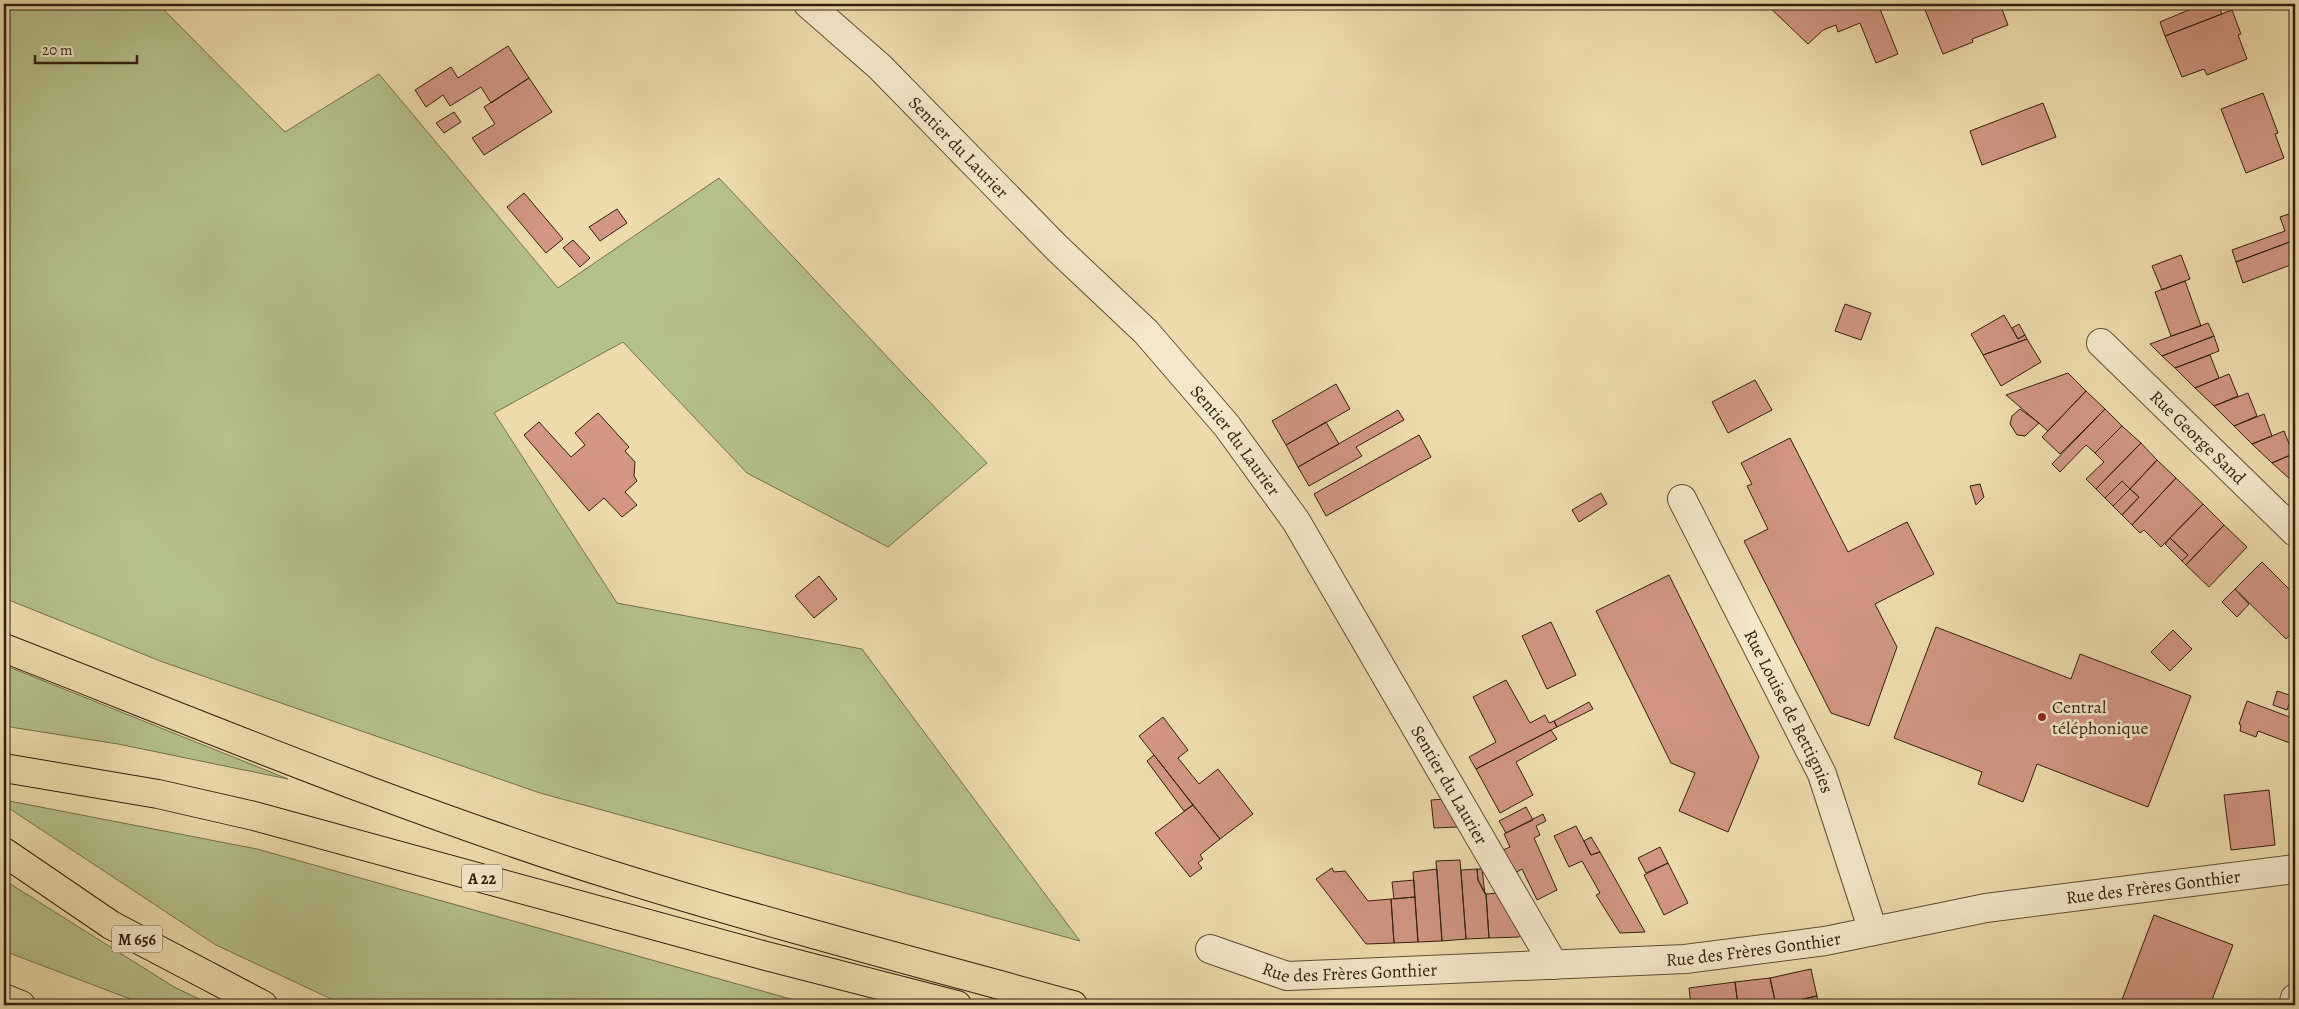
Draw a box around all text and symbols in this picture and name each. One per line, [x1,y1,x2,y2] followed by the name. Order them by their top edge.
[35,32,138,64] scale bar
[42,40,73,60] text: 20 m
[903,91,1014,204] street label: Sentier du Laurier
[1185,380,1286,501] street label: Sentier du Laurier
[2144,385,2251,490] street label: Rue George Sand
[1738,625,1839,796] street label: Rue Louise de Bettignies
[2052,695,2149,740] place label: Central téléphonique
[2036,711,2048,723] marker: Central téléphonique
[1405,721,1493,849] street label: Sentier du Laurier
[462,864,502,891] road number: A 22
[2064,864,2242,910] street label: Rue des Frères Gonthier
[112,926,162,952] road number: M 656
[1666,926,1843,972] street label: Rue des Frères Gonthier
[1259,956,1438,988] street label: Rue des Frères Gonthier

